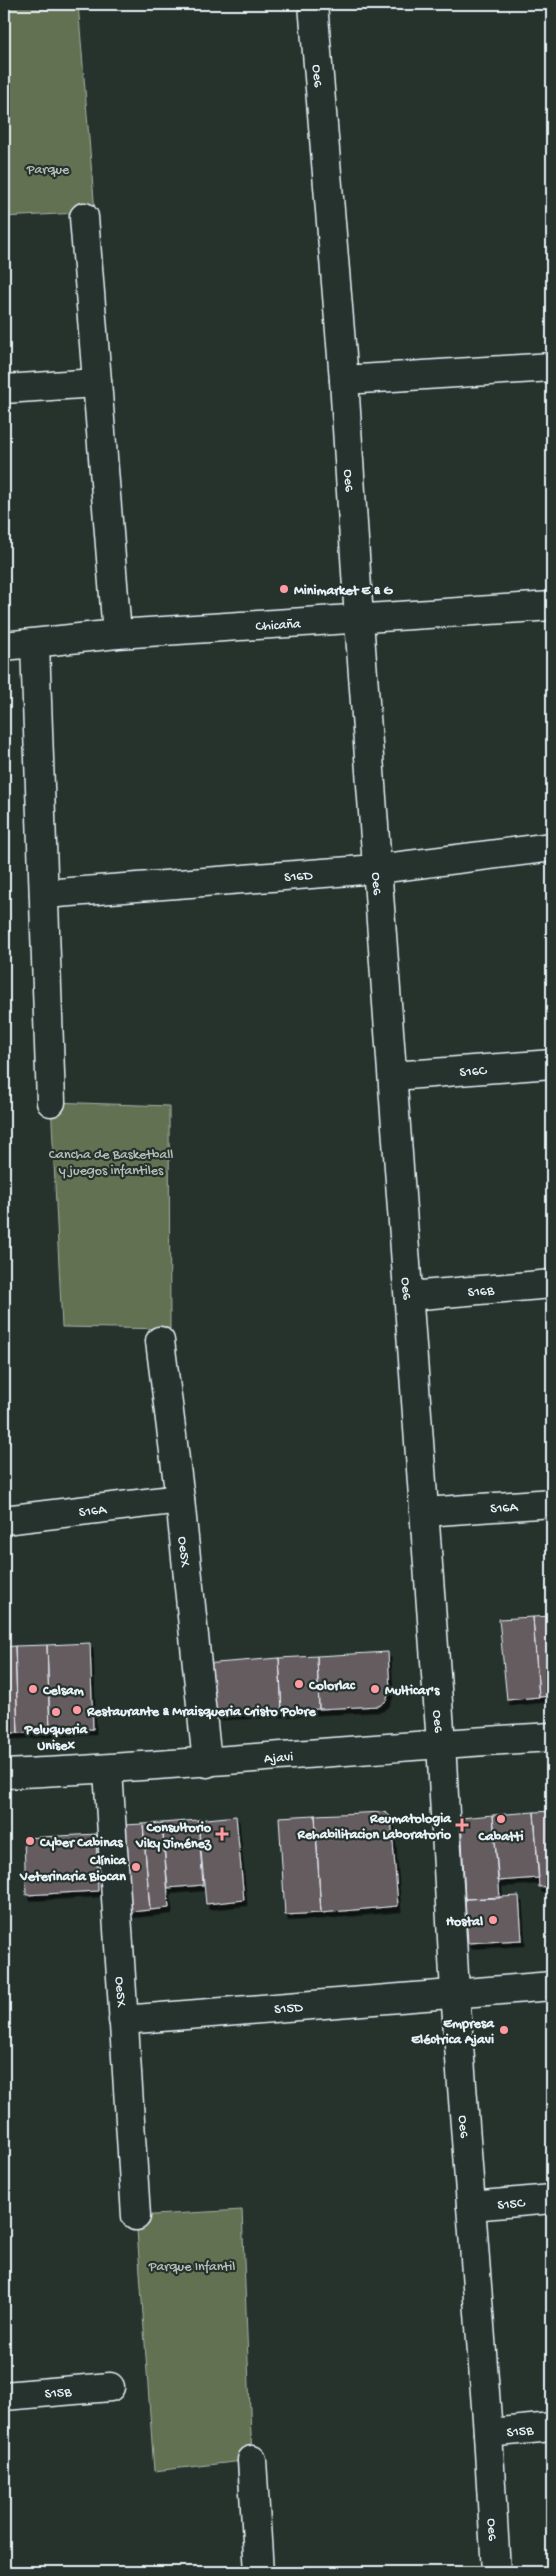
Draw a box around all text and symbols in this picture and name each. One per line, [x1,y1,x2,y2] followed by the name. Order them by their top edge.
[307,64,326,89] street label: Oe6
[26,162,70,179] park label: Parque
[339,469,357,493] street label: Oe6
[278,583,290,595] marker: Minimarket E & G
[294,583,393,600] place label: Minimarket E & G
[255,616,302,636] street label: Chicaña
[284,868,314,887] street label: S16D
[366,872,385,897] street label: Oe6
[459,1063,488,1082] street label: S16C
[49,1147,173,1180] park label: Cancha de Basketball y juegos infantiles
[396,1277,415,1302] street label: Oe6
[467,1283,496,1302] street label: S16B
[490,1499,519,1518] street label: S16A
[78,1502,108,1522] street label: S16A
[173,1536,193,1568] street label: Oe5X
[293,1678,305,1690] marker: Colorlac
[308,1678,356,1695] place label: Colorlac
[27,1683,39,1695] marker: Celsam
[42,1683,84,1700] place label: Celsam
[369,1683,381,1695] marker: Multicar's
[385,1683,440,1700] place label: Multicar's
[71,1704,83,1716] marker: Restaurante & Mraisqueria Cristo Pobre
[86,1704,316,1721] place label: Restaurante & Mraisqueria Cristo Pobre
[50,1706,62,1718] marker: Peluqueria Unisex
[428,1710,446,1734] street label: Oe6
[24,1722,88,1755] place label: Peluqueria Unisex
[263,1749,294,1768] street label: Ajavi
[297,1811,452,1844] place label: Reumatologia Rehabilitacion Laboratorio
[495,1813,507,1825] marker: Cabatti
[455,1818,469,1832] marker: Reumatologia Rehabilitacion Laboratorio
[135,1820,212,1853] place label: Consultorio Viky Jiménez
[215,1827,229,1841] marker: Consultorio Viky Jiménez
[478,1829,524,1846] place label: Cabatti
[24,1835,36,1847] marker: Cyber Cabinas
[39,1835,124,1852] place label: Cyber Cabinas
[19,1853,127,1886] place label: Clínica Veterinaria Biocan
[130,1861,142,1873] marker: Clínica Veterinaria Biocan
[446,1914,483,1931] place label: Hostal
[487,1914,499,1926] marker: Hostal
[110,1976,129,2008] street label: Oe5X
[274,2000,304,2019] street label: S15D
[411,2016,495,2049] place label: Empresa Eléctrica Ajavi
[498,2024,510,2036] marker: Empresa Eléctrica Ajavi
[453,2115,472,2140] street label: Oe6
[497,2195,527,2215] street label: S15C
[148,2259,235,2276] park label: Parque Infantil
[44,2384,73,2404] street label: S15B
[506,2423,535,2442] street label: S15B
[482,2518,500,2542] street label: Oe6

